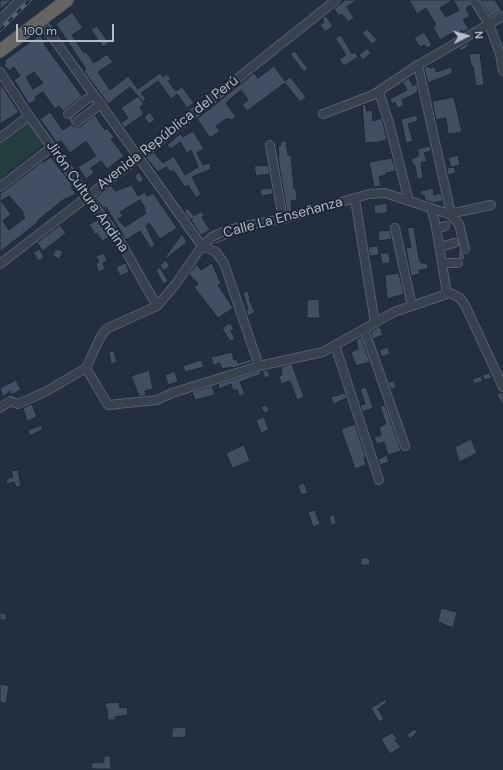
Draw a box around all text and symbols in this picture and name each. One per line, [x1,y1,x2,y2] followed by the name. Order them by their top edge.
[18,16,116,42] scale bar
[447,16,487,56] north arrow
[23,23,57,39] text: 100 m
[472,30,486,40] text: N
[94,73,242,193] street label: Avenida República del Perú
[42,138,132,256] street label: Jirón Cultura Andina
[221,194,345,242] street label: Calle La Enseñanza

